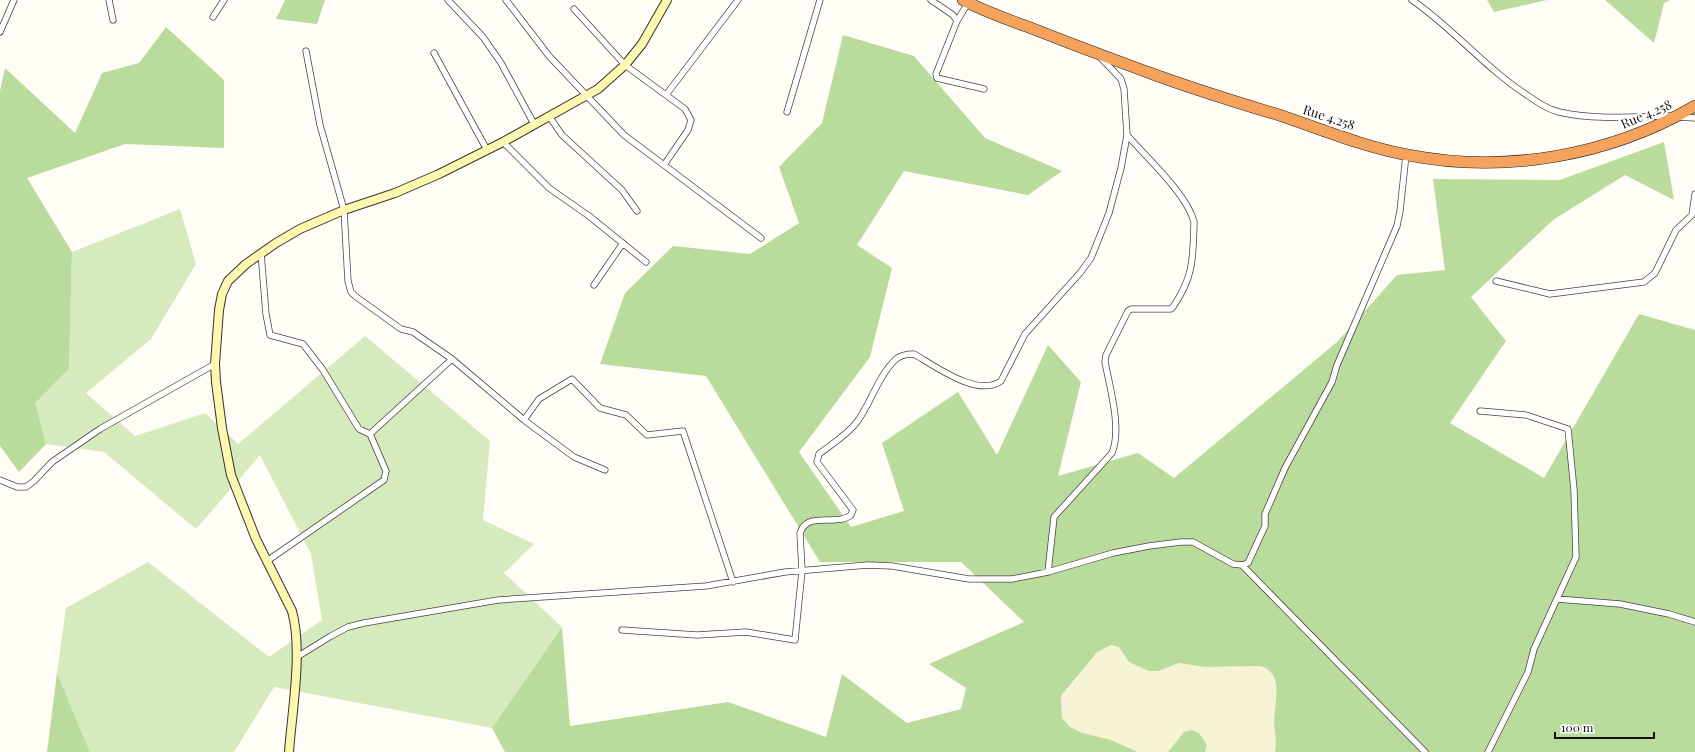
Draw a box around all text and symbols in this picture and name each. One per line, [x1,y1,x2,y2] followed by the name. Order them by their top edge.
[1618,95,1674,132] street label: Rue 4.258
[1301,100,1357,133] street label: Rue 4.258
[1555,714,1654,740] scale bar
[1561,719,1594,735] text: 100 m

